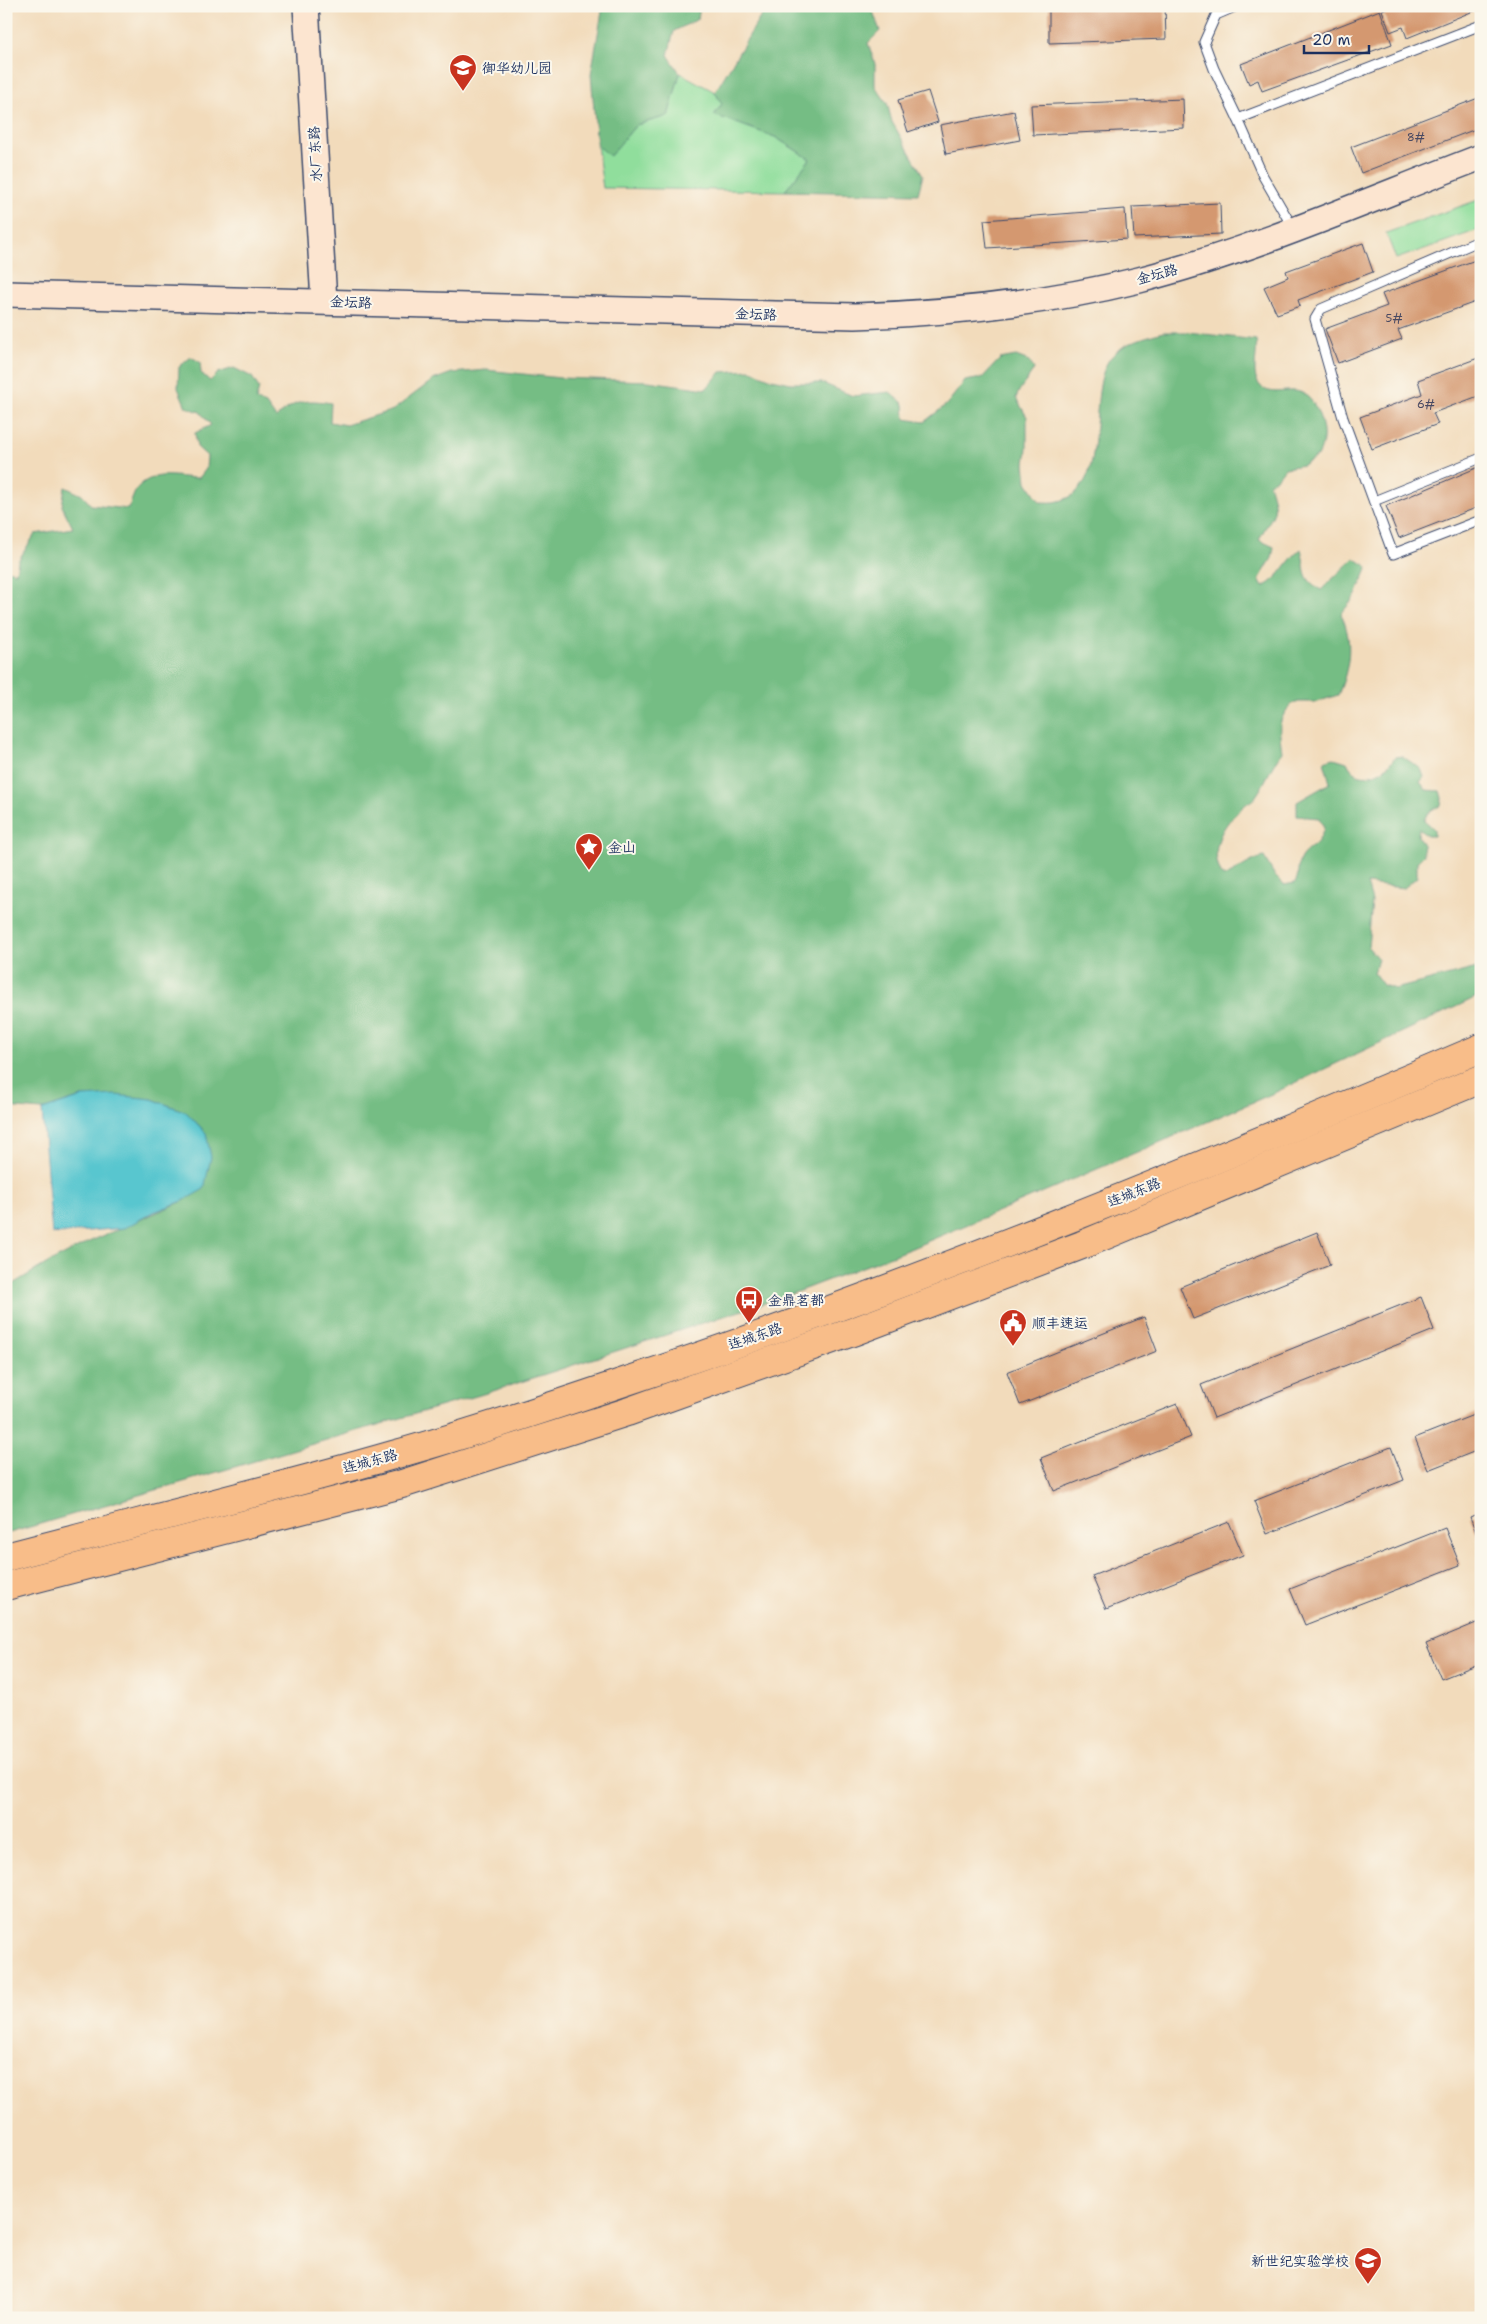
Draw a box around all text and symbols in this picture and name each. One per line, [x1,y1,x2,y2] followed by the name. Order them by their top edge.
[1304,22,1370,54] scale bar
[1312,30,1351,50] text: 20 m
[448,53,478,92] school or university icon: 御华幼儿园
[482,59,552,77] place label: 御华幼儿园
[305,126,325,182] street label: 水厂东路
[1407,130,1425,145] house number: 8#
[1134,260,1180,288] street label: 金坛路
[330,292,372,312] street label: 金坛路
[735,304,777,324] street label: 金坛路
[1385,311,1403,326] house number: 5#
[1417,397,1435,412] house number: 6#
[574,832,604,871] place icon: 金山
[608,838,636,856] place label: 金山
[1105,1173,1163,1211] street label: 连城东路
[734,1285,764,1324] bus stop icon: 金鼎茗都
[768,1291,824,1309] place label: 金鼎茗都
[998,1308,1028,1347] public building icon: 顺丰速运
[1032,1314,1088,1332] place label: 顺丰速运
[726,1318,784,1354] street label: 连城东路
[341,1445,399,1477] street label: 连城东路
[1353,2246,1383,2285] school or university icon: 新世纪实验学校
[1251,2252,1349,2270] place label: 新世纪实验学校

